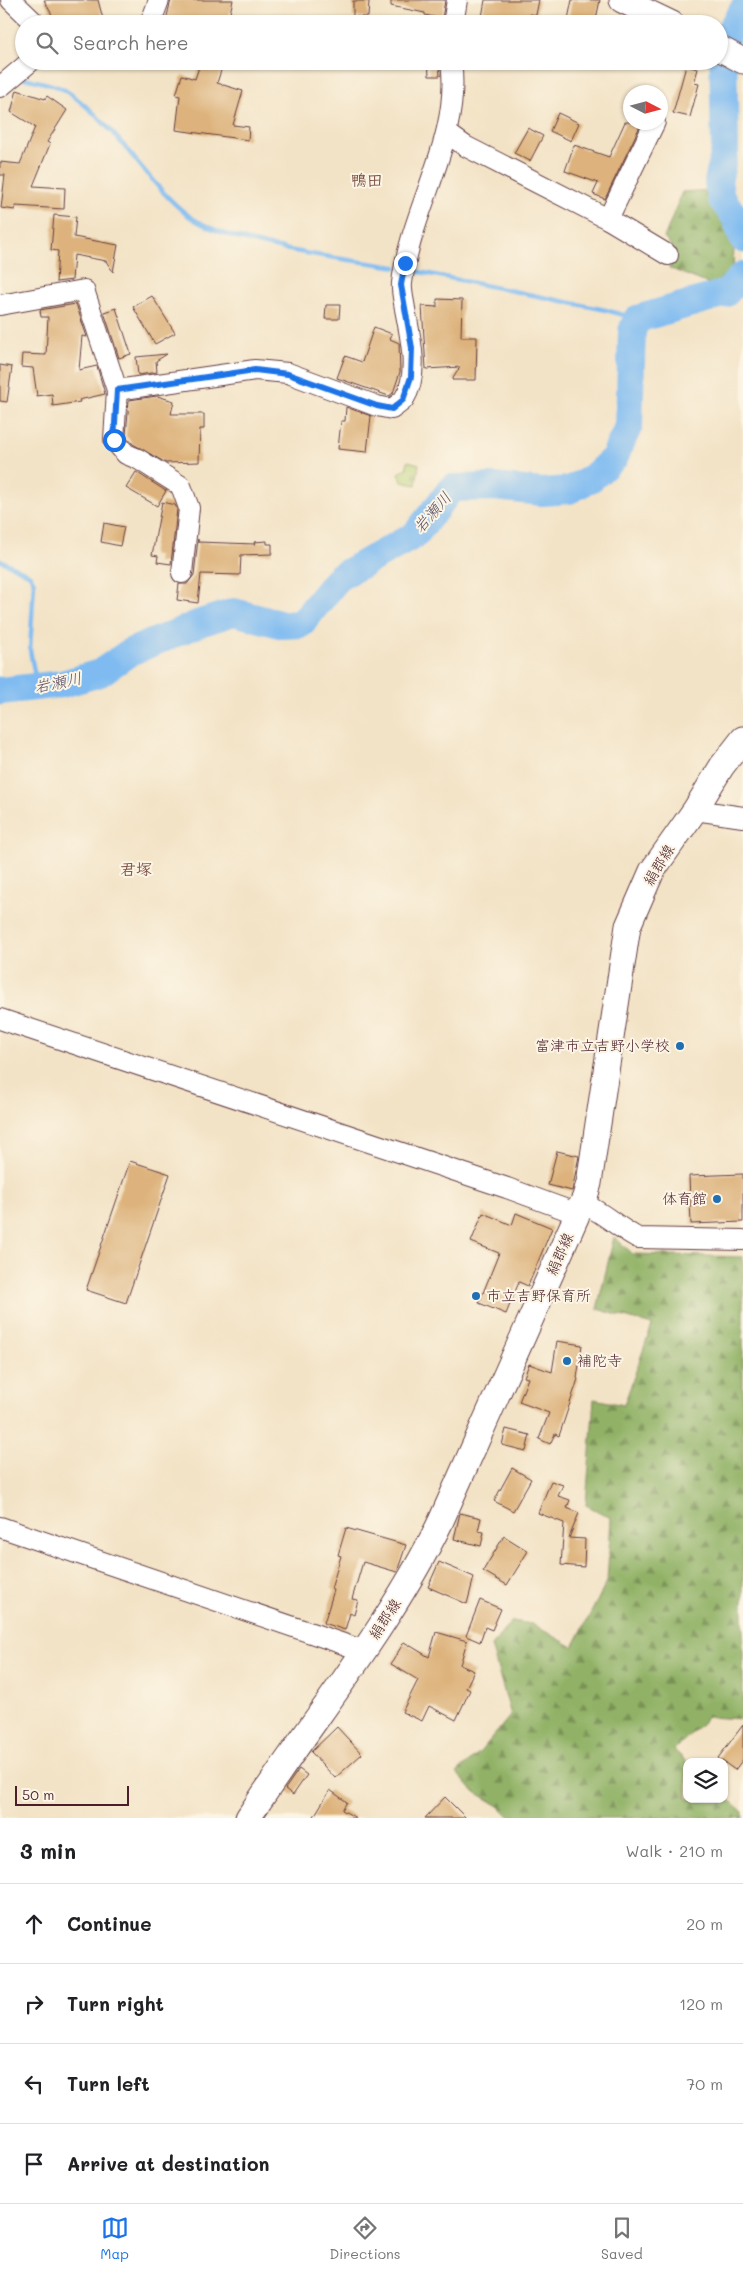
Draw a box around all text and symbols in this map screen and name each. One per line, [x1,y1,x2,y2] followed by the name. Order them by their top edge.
[15,15,728,70] search box
[33,29,61,57] icon: search
[73,30,189,55] text: Search here
[623,85,668,130] north arrow
[351,169,383,190] district label: 鴨田
[394,252,417,275] route end
[103,429,126,452] route start
[408,487,455,537] water label: 岩瀬川
[32,667,83,696] water label: 岩瀬川
[638,840,678,889] street label: 絹郡線
[120,858,152,879] district label: 君塚
[535,1035,670,1055] place label: 富津市立吉野小学校
[674,1040,686,1052] marker: 富津市立吉野小学校
[662,1188,707,1208] place label: 体育館
[711,1193,723,1205] marker: 体育館
[541,1229,577,1278] street label: 絹郡線
[486,1285,591,1305] place label: 市立吉野保育所
[470,1290,482,1302] marker: 市立吉野保育所
[577,1350,622,1370] place label: 補陀寺
[561,1355,573,1367] marker: 補陀寺
[364,1594,405,1643] street label: 絹郡線
[683,1758,728,1803] map controls
[683,1758,728,1803] button: layers
[15,1783,129,1806] scale bar
[22,1785,54,1804] text: 50 m
[20,1837,76,1864] text: 3 min
[625,1840,723,1861] text: Walk · 210 m
[20,1910,48,1938] icon: ahead
[67,1911,152,1936] text: Continue
[686,1913,723,1934] text: 20 m
[20,1990,48,2018] icon: right
[67,1991,164,2016] text: Turn right
[679,1993,723,2014] text: 120 m
[20,2070,48,2098] icon: left
[67,2071,150,2096] text: Turn left
[686,2073,723,2094] text: 70 m
[20,2150,48,2178] icon: arrive
[67,2151,270,2176] text: Arrive at destination
[100,2214,129,2263] tab: Map
[329,2214,401,2263] tab: Directions
[601,2214,643,2263] tab: Saved

